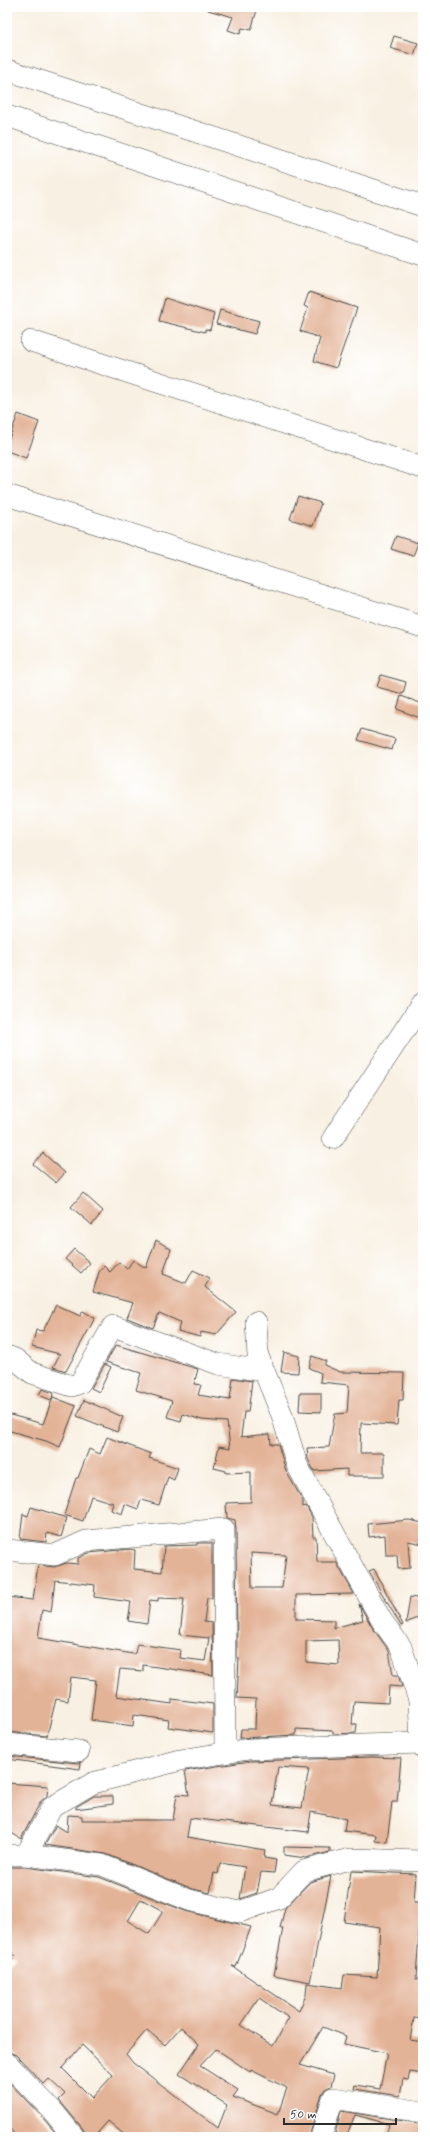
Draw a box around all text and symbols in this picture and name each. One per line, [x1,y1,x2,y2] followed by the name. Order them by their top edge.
[284,2100,396,2126] scale bar
[290,2107,317,2123] text: 50 m

